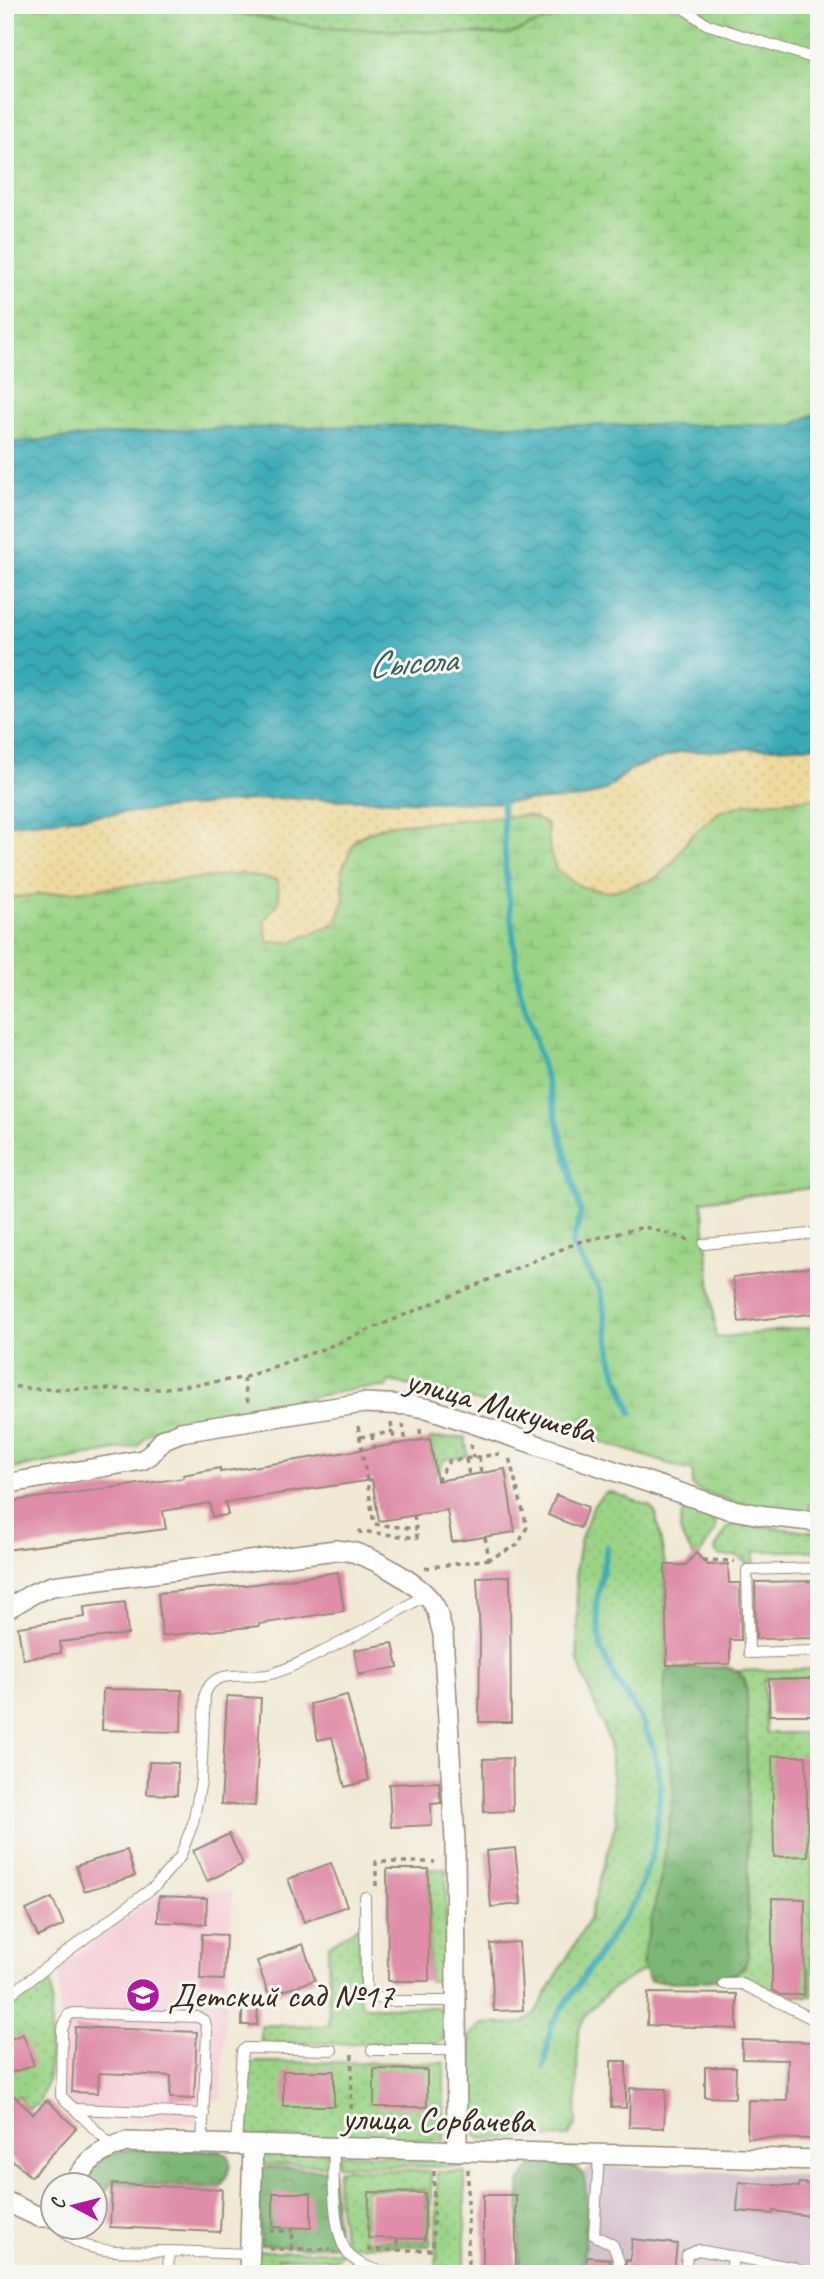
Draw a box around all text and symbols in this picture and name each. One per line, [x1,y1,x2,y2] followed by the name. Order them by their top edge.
[366,635,461,688] water label: Сысола
[399,1356,604,1455] street label: улица Микушева
[168,1973,396,2018] place label: Детский сад №17
[124,1976,162,2014] school or university icon: Детский сад №17
[339,2095,537,2144] street label: улица Сорвачева
[38,2170,108,2240] north arrow
[46,2195,71,2210] text: С

